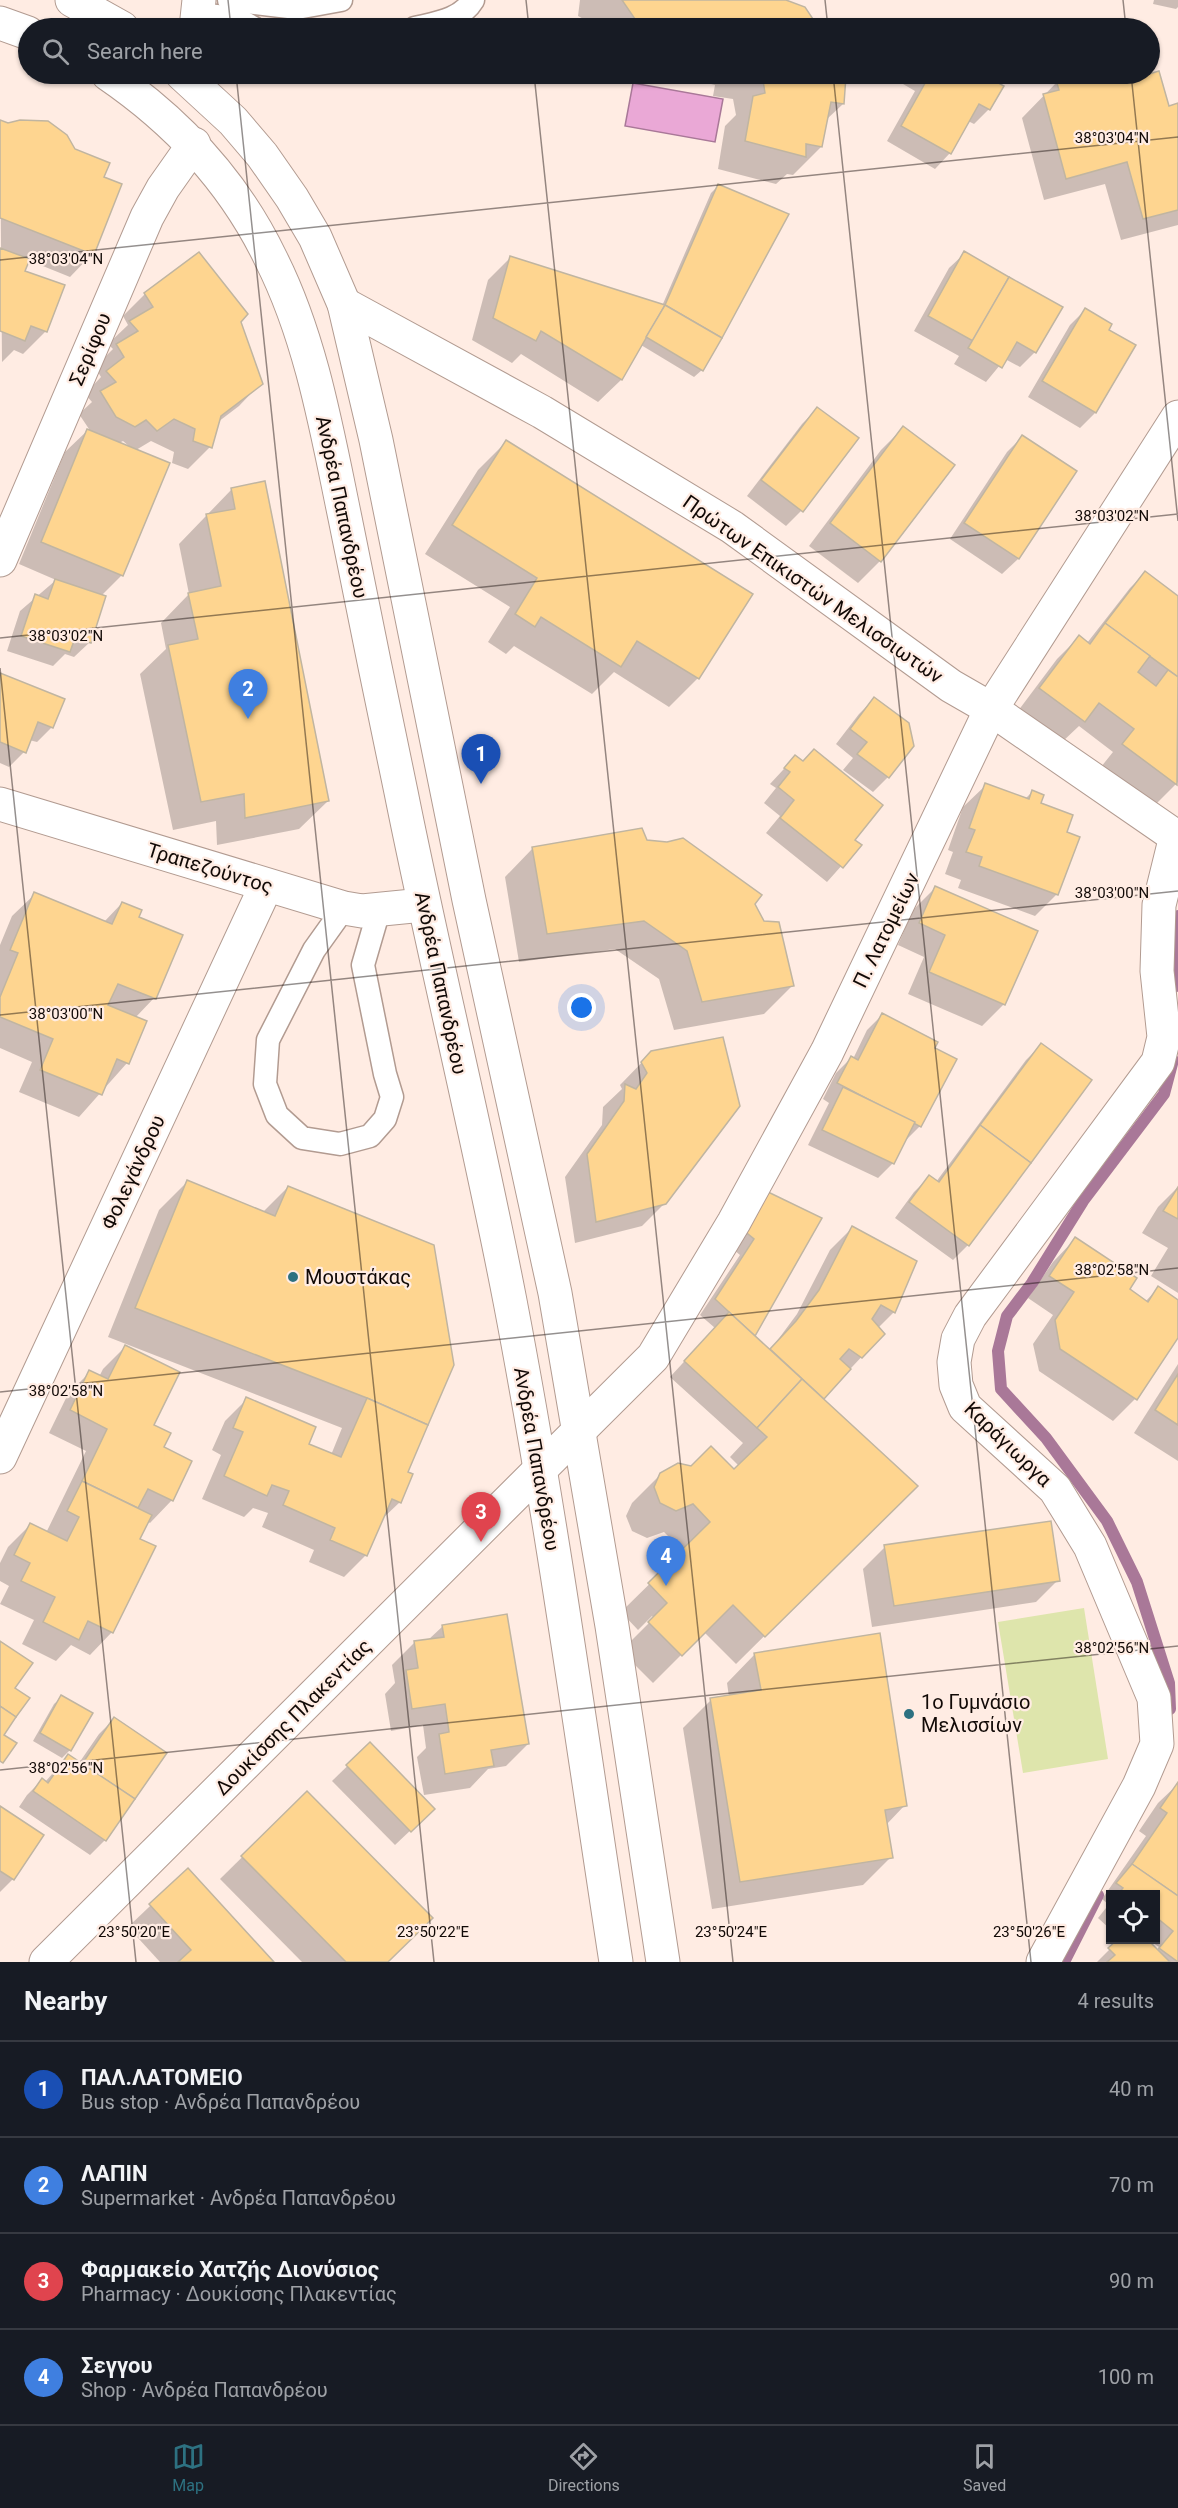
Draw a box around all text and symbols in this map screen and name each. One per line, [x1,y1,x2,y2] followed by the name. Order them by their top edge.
[18,18,1160,84] search box
[39,35,72,68] icon: search
[87,39,203,64] text: Search here
[1075,129,1149,147] text: 38°03'04"N
[29,250,103,268] text: 38°03'04"N
[64,309,116,389] street label: Σερίφου
[311,414,373,600] street label: Ανδρέα Παπανδρέου
[678,490,948,688] street label: Πρώτων Επικιστών Μελισσιωτών
[1075,507,1149,525] text: 38°03'02"N
[29,627,103,645] text: 38°03'02"N
[228,670,268,719] pin: 2
[462,734,500,784] pin: 1
[144,837,276,899] street label: Τραπεζούντος
[848,868,924,992] street label: Π. Λατομείων
[1075,884,1149,902] text: 38°03'00"N
[410,890,472,1076] street label: Ανδρέα Παπανδρέου
[567,993,596,1022] your location
[29,1005,103,1023] text: 38°03'00"N
[96,1111,170,1233] street label: Φολεγάνδρου
[1075,1261,1149,1279] text: 38°02'58"N
[305,1265,411,1289] place label: Μουστάκας
[286,1270,300,1284] marker: Μουστάκας
[509,1365,565,1553] street label: Ανδρέα Παπανδρέου
[29,1382,103,1400] text: 38°02'58"N
[959,1397,1057,1492] street label: Καράγιωργα
[462,1492,500,1542] pin: 3
[646,1536,686,1586] pin: 4
[210,1634,376,1800] street label: Δουκίσσης Πλακεντίας
[1075,1639,1149,1657] text: 38°02'56"N
[921,1690,1030,1737] place label: 1ο Γυμνάσιο Μελισσίων
[902,1707,916,1721] marker: 1ο Γυμνάσιο Μελισσίων
[29,1759,103,1777] text: 38°02'56"N
[1106,1890,1160,1944] map controls
[1106,1890,1160,1944] button: locate
[98,1923,171,1941] text: 23°50'20"E
[397,1923,470,1941] text: 23°50'22"E
[695,1923,768,1941] text: 23°50'24"E
[993,1923,1066,1941] text: 23°50'26"E
[24,1986,107,2016] text: Nearby
[1078,1989,1154,2013] text: 4 results
[81,2065,243,2090] text: ΠΑΛ.ΛΑΤΟΜΕΙΟ
[38,2077,49,2101] text: 1
[1109,2077,1154,2101] text: 40 m
[81,2090,360,2114] text: Bus stop · Ανδρέα Παπανδρέου
[81,2161,148,2186] text: ΛΑΠΙΝ
[38,2173,49,2197] text: 2
[1109,2173,1154,2197] text: 70 m
[81,2186,396,2210] text: Supermarket · Ανδρέα Παπανδρέου
[81,2257,379,2282] text: Φαρμακείο Χατζής Διονύσιος
[38,2269,49,2293] text: 3
[1109,2269,1154,2293] text: 90 m
[81,2282,397,2306] text: Pharmacy · Δουκίσσης Πλακεντίας
[81,2353,152,2378] text: Σεγγου
[38,2365,49,2389] text: 4
[1098,2365,1154,2389] text: 100 m
[81,2378,328,2402] text: Shop · Ανδρέα Παπανδρέου
[172,2440,205,2495] tab: Map
[548,2440,620,2495] tab: Directions
[963,2440,1006,2495] tab: Saved

